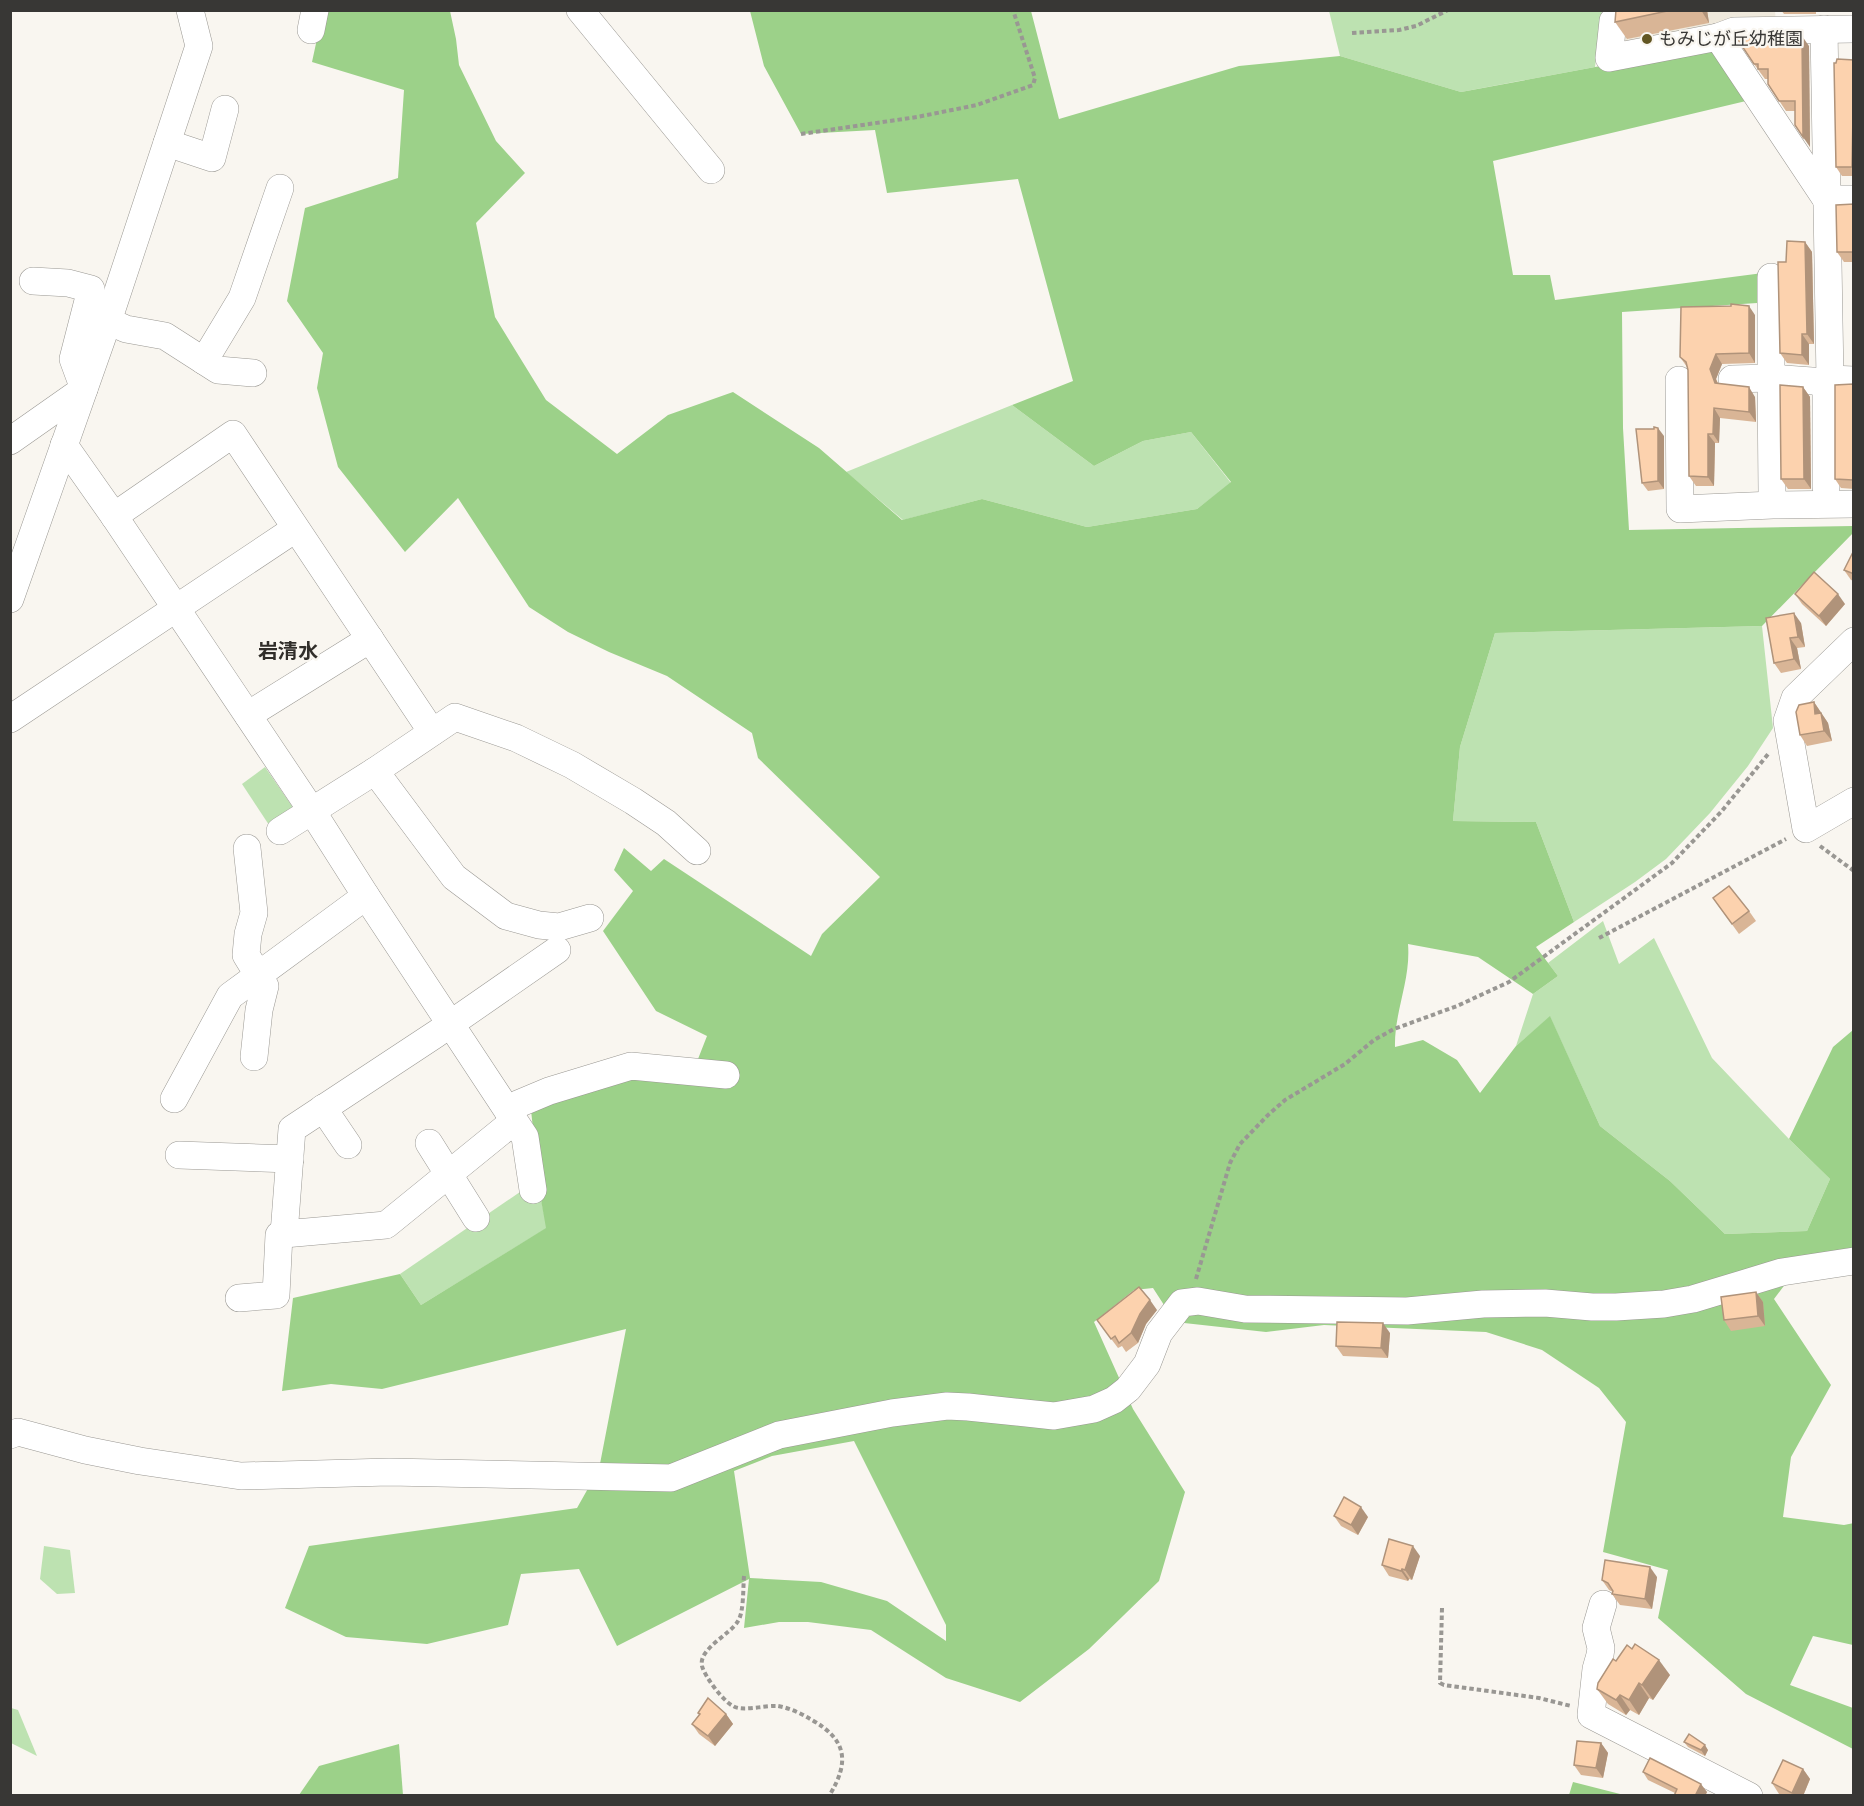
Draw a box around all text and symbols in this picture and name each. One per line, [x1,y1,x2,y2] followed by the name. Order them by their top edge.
[1659,26,1803,50] place label: もみじが丘幼稚園
[1640,32,1654,46] marker: もみじが丘幼稚園
[258,637,318,664] district label: 岩清水

